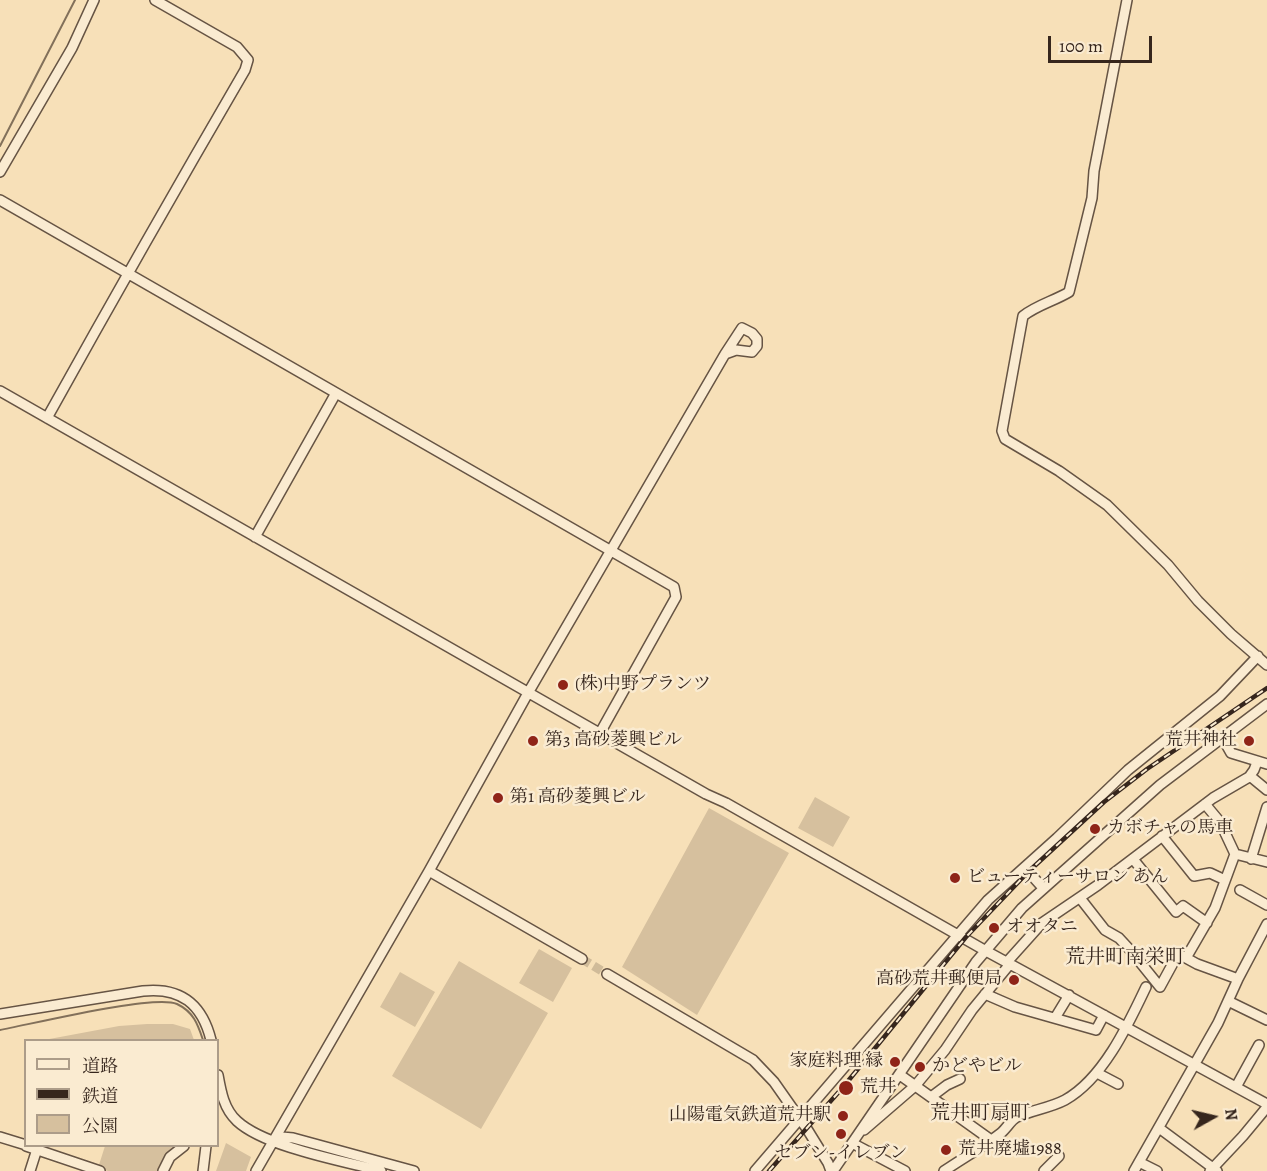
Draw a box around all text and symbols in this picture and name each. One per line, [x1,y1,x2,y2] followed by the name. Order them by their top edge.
[1051,24,1154,62] scale bar
[1059,34,1103,58] text: 100 m
[575,674,711,696] place label: (株)中野プランツ
[556,678,570,692] marker: (株)中野プランツ
[545,730,682,752] place label: 第3 高砂菱興ビル
[1165,730,1237,752] place label: 荒井神社
[526,734,540,748] marker: 第3 高砂菱興ビル
[1242,734,1256,748] marker: 荒井神社
[510,787,646,809] place label: 第1 高砂菱興ビル
[491,791,505,805] marker: 第1 高砂菱興ビル
[1107,818,1233,840] place label: カボチャの馬車
[1088,822,1102,836] marker: カボチャの馬車
[967,867,1169,889] place label: ビューティーサロン あん
[948,871,962,885] marker: ビューティーサロン あん
[1006,917,1078,939] place label: オオタニ
[987,921,1001,935] marker: オオタニ
[1065,946,1185,970] district label: 荒井町南栄町
[876,969,1002,991] place label: 高砂荒井郵便局
[1007,973,1021,987] marker: 高砂荒井郵便局
[24,1039,219,1147] legend
[789,1051,883,1073] place label: 家庭料理 縁
[82,1054,118,1078] text: 道路
[888,1055,902,1069] marker: 家庭料理 縁
[932,1056,1022,1078] place label: かどやビル
[913,1060,927,1074] marker: かどやビル
[860,1077,896,1099] place label: 荒井
[837,1079,855,1097] marker: 荒井
[82,1084,118,1108] text: 鉄道
[1183,1087,1243,1147] north arrow
[930,1102,1030,1126] district label: 荒井町扇町
[669,1105,831,1127] place label: 山陽電気鉄道荒井駅
[1219,1107,1243,1122] text: N
[836,1109,850,1123] marker: 山陽電気鉄道荒井駅
[82,1114,118,1138] text: 公園
[834,1127,848,1141] marker: セブン-イレブン
[958,1139,1062,1161] place label: 荒井廃墟1988
[775,1143,907,1165] place label: セブン-イレブン
[939,1143,953,1157] marker: 荒井廃墟1988

